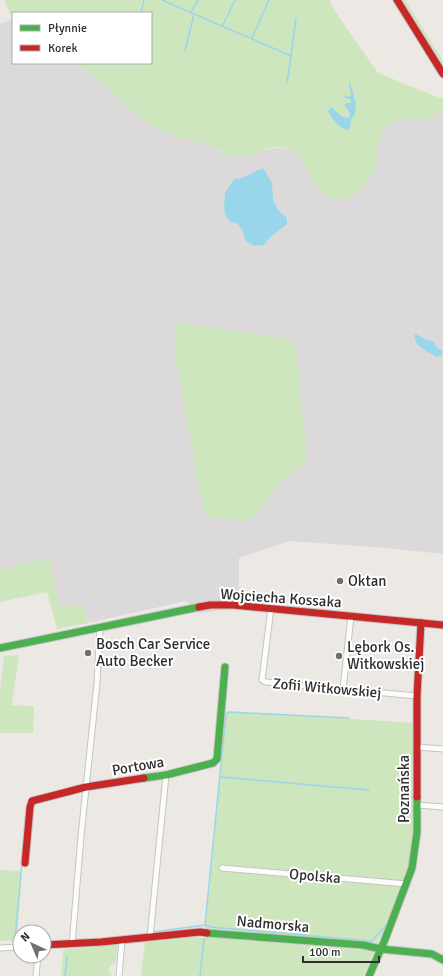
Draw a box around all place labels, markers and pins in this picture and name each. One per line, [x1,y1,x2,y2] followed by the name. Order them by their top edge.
[348,572,386,590] place label: Oktan
[335,576,345,586] marker: Oktan
[96,635,210,670] place label: Bosch Car Service Auto Becker
[347,638,424,673] place label: Lębork Os. Witkowskiej
[83,648,93,658] marker: Bosch Car Service Auto Becker
[334,651,344,661] marker: Lębork Os. Witkowskiej

